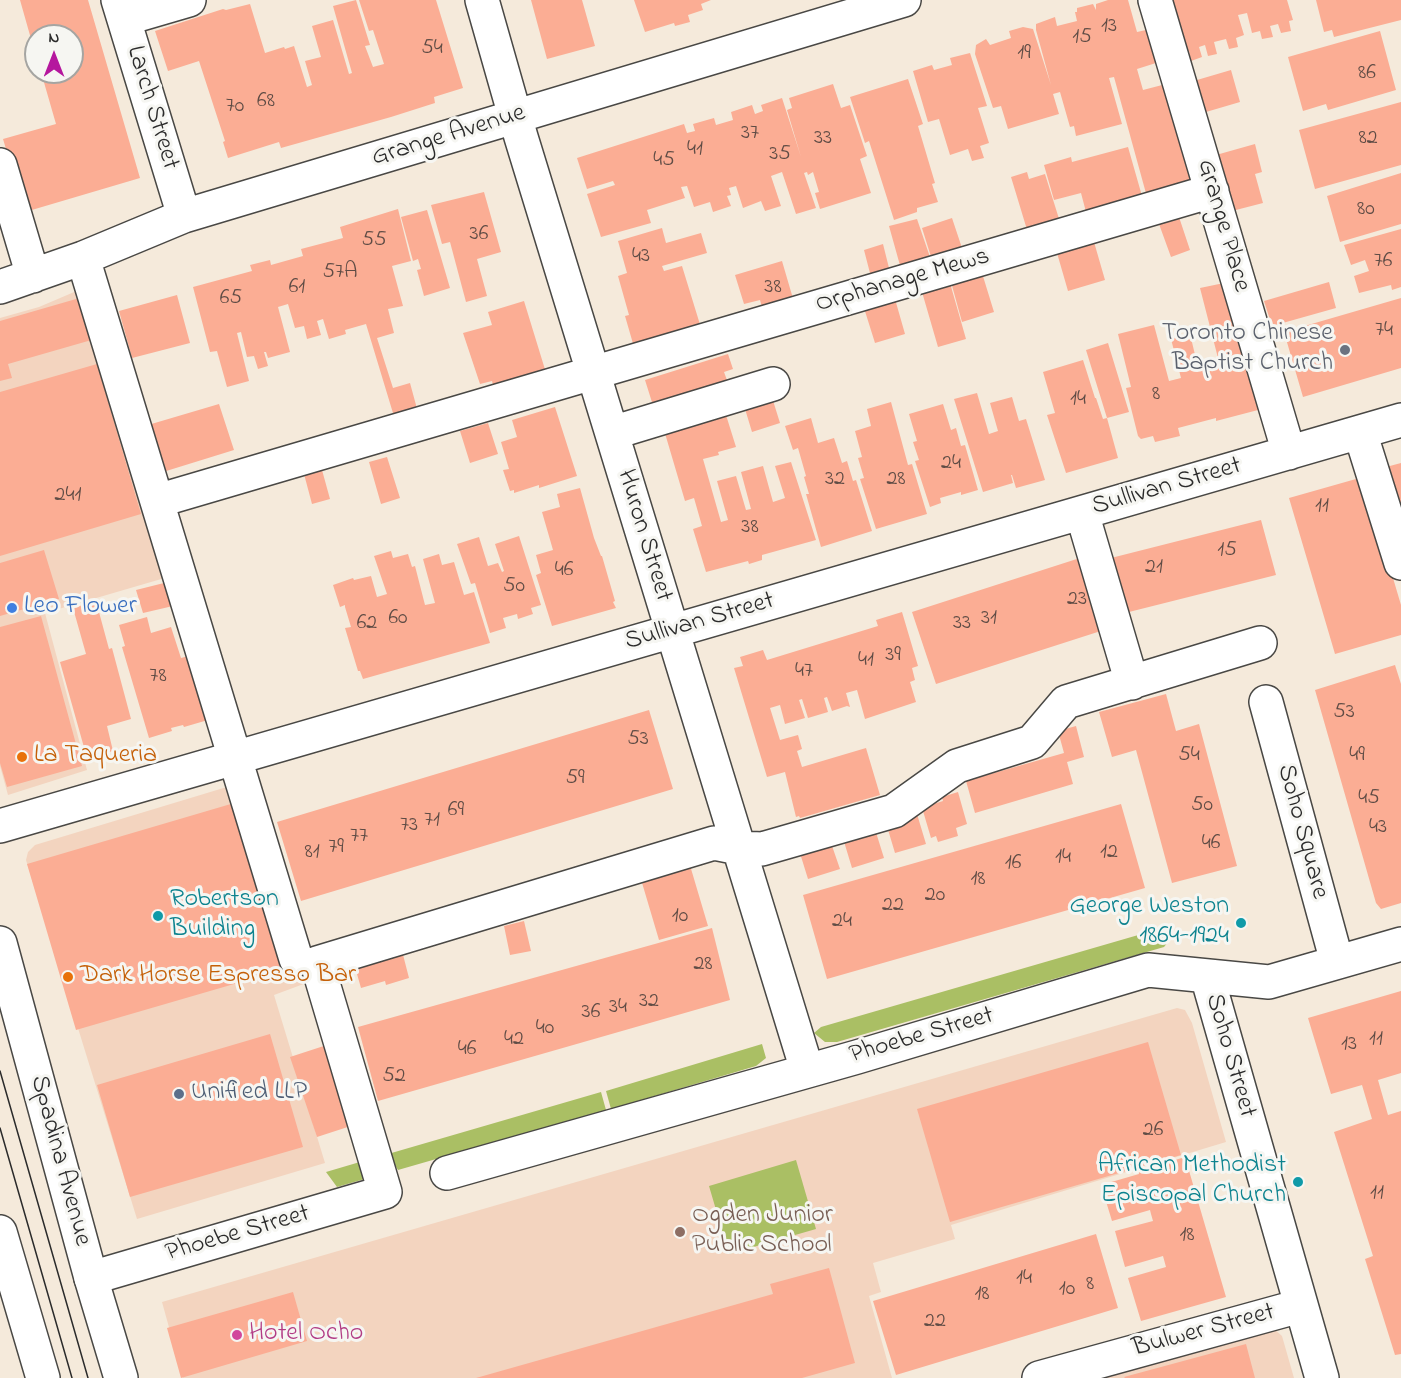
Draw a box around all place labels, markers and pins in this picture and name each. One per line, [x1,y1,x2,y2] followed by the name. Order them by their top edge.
[1162,319,1333,380] place label: Toronto Chinese Baptist Church
[1338,343,1352,357] marker: Toronto Chinese Baptist Church
[24,592,137,624] place label: Leo Flower
[5,601,19,615] marker: Leo Flower
[34,741,157,773] place label: La Taqueria
[15,750,29,764] marker: La Taqueria
[170,885,279,946] place label: Robertson Building
[1070,892,1229,954] place label: George Weston 1864-1924
[151,909,165,923] marker: Robertson Building
[1234,916,1248,930] marker: George Weston 1864-1924
[80,961,356,993] place label: Dark Horse Espresso Bar
[61,970,75,984] marker: Dark Horse Espresso Bar
[191,1078,307,1110] place label: Unified LLP
[172,1087,186,1101] marker: Unified LLP
[1098,1151,1286,1212] place label: African Methodist Episcopal Church
[1291,1175,1305,1189] marker: African Methodist Episcopal Church
[692,1201,833,1262] place label: Ogden Junior Public School
[673,1225,687,1239] marker: Ogden Junior Public School
[249,1319,363,1351] place label: Hotel Ocho
[230,1328,244,1342] marker: Hotel Ocho

